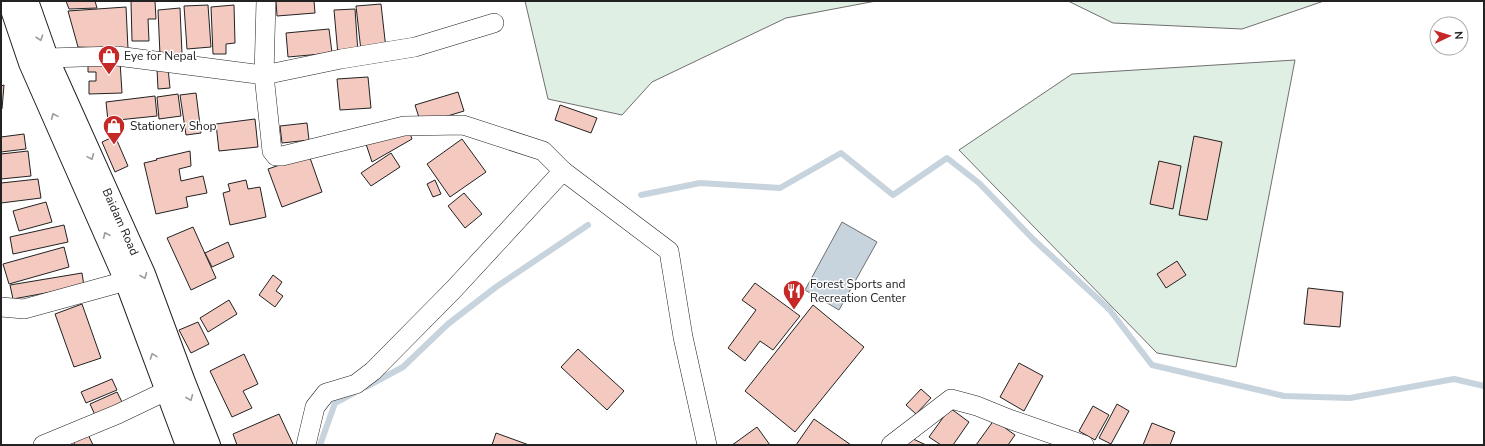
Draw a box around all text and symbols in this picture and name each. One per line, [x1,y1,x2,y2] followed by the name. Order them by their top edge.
[1429,16,1469,56] north arrow
[1451,31,1466,40] text: N
[35,34,44,41] one-way arrow
[96,43,122,76] shop icon: Eye for Nepal
[124,48,197,64] place label: Eye for Nepal
[51,113,59,120] one-way arrow
[101,113,127,146] shop icon: Stationery Shop
[130,118,217,134] place label: Stationery Shop
[87,154,95,161] one-way arrow
[99,186,143,258] street label: Baidam Road
[103,232,111,240] one-way arrow
[140,272,148,279] one-way arrow
[810,276,907,306] place label: Forest Sports and Recreation Center
[781,278,807,311] restaurant icon: Forest Sports and Recreation Center
[150,353,158,360] one-way arrow
[186,394,194,401] one-way arrow

